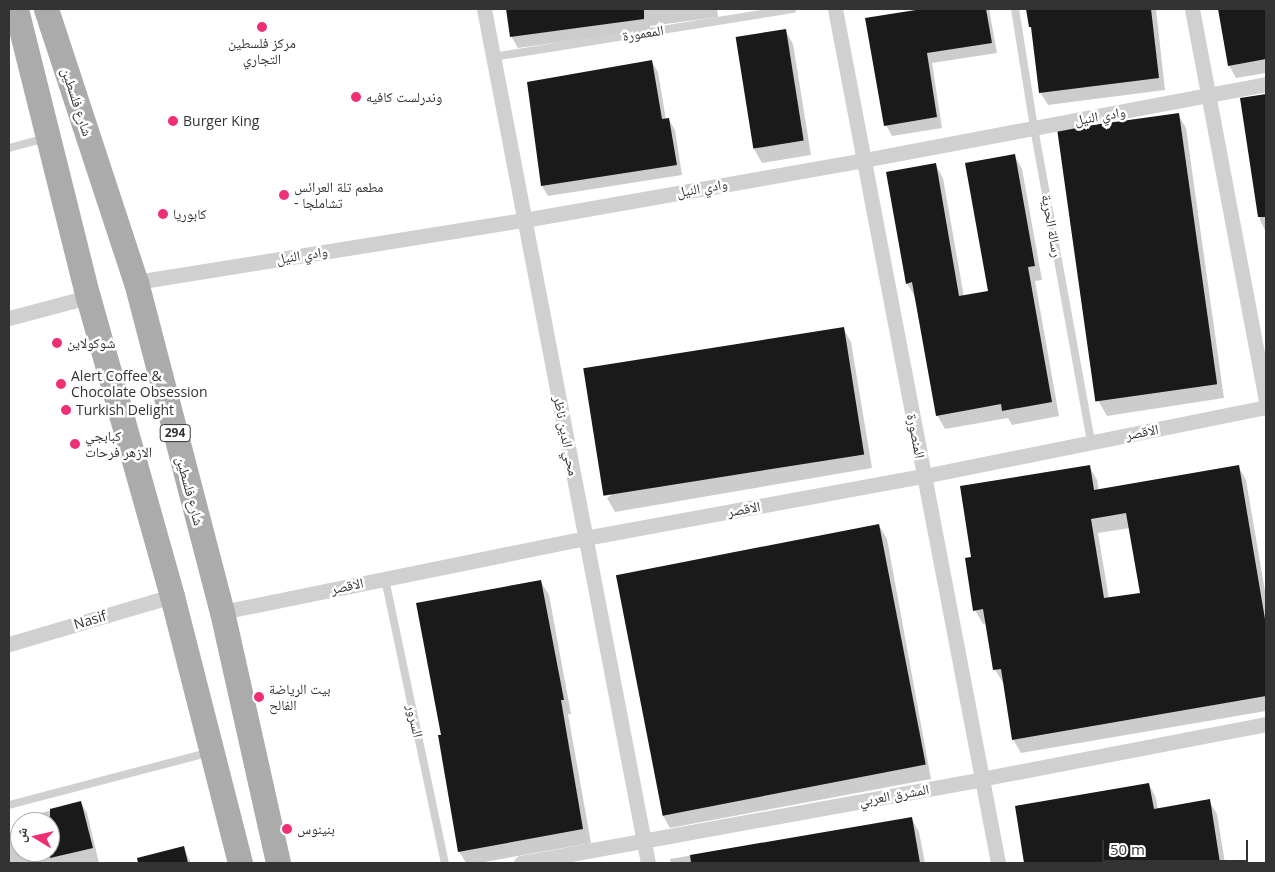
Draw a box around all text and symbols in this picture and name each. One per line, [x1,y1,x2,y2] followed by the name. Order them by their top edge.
[256,21,268,33] marker: مركز فلسطين التجاري
[621,21,665,45] street label: المعمورة
[228,35,296,68] place label: مركز فلسطين التجاري
[58,66,96,138] street label: شارع فلسطين
[366,89,442,105] place label: وندرلست كافيه
[350,91,362,103] marker: وندرلست كافيه
[1073,103,1127,129] street label: وادي النيل
[183,113,259,129] place label: Burger King
[167,115,179,127] marker: Burger King
[675,175,729,201] street label: وادي النيل
[294,179,383,212] place label: مطعم تلة العرائس - تشاملجا
[278,189,290,201] marker: مطعم تلة العرائس - تشاملجا
[1038,193,1066,259] street label: رسالة الحرية
[173,206,207,222] place label: كابوريا
[157,208,169,220] marker: كابوريا
[275,243,329,267] street label: وادي النيل
[67,335,115,351] place label: شوكولاين
[51,337,63,349] marker: شوكولاين
[71,368,208,401] place label: Alert Coffee & Chocolate Obsession
[55,378,67,390] marker: Alert Coffee & Chocolate Obsession
[550,395,582,477] street label: محي الدين ناظر
[76,402,174,418] place label: Turkish Delight
[60,404,72,416] marker: Turkish Delight
[903,412,929,460] street label: المنصورة
[1124,421,1160,443] street label: الاقصر
[159,423,191,442] road number: 294
[85,428,152,461] place label: كبابجي الازهر فرحات
[69,438,81,450] marker: كبابجي الازهر فرحات
[173,455,207,527] street label: شارع فلسطين
[726,498,762,520] street label: الاقصر
[329,574,365,598] street label: الاقصر
[72,607,108,633] street label: Nasif
[269,681,331,714] place label: بيت الرياضة الفالح
[253,691,265,703] marker: بيت الرياضة الفالح
[403,703,427,739] street label: السرور
[858,781,930,809] street label: المشرق العربي
[10,812,60,862] north arrow
[297,821,335,837] place label: بنينوس
[281,823,293,835] marker: بنينوس
[10,826,31,844] text: ش
[1105,830,1251,862] scale bar
[1110,839,1145,859] text: 50 m

